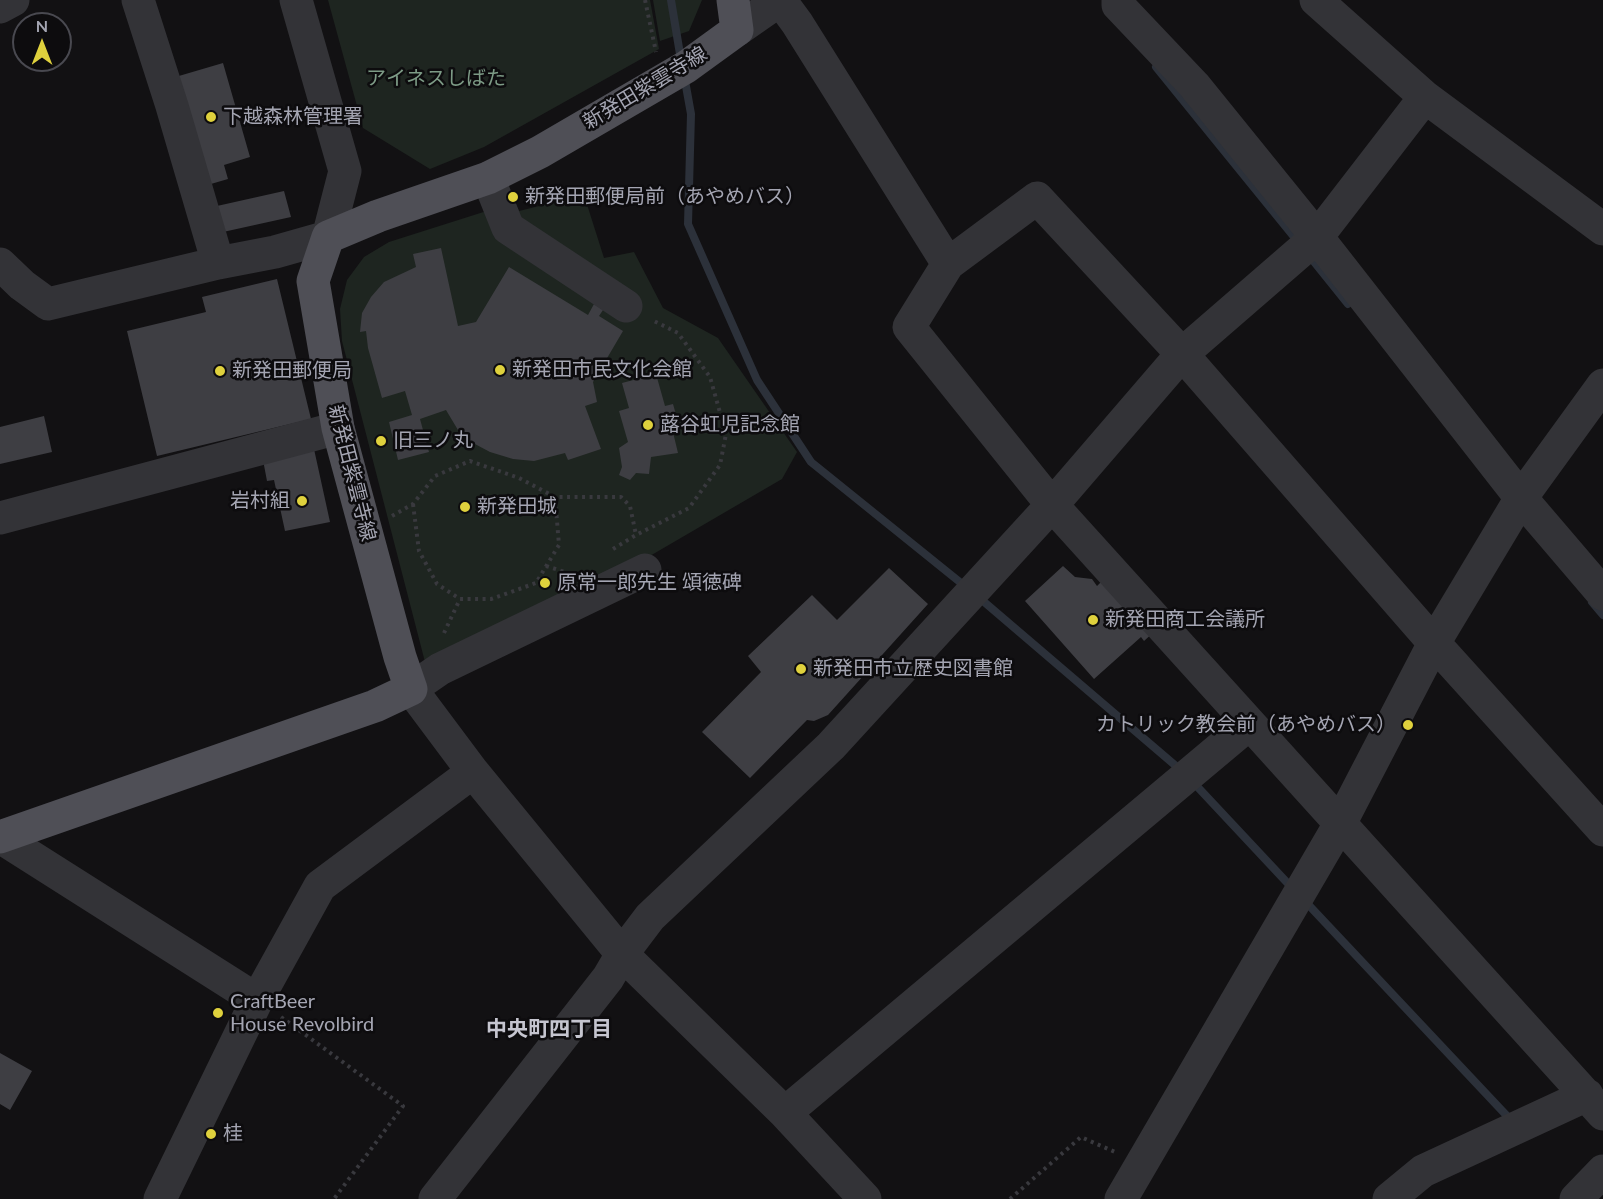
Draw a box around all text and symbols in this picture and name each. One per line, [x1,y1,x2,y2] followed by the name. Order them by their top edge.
[12,12,72,72] north arrow
[36,16,48,35] text: N
[579,42,711,134] street label: 新発田紫雲寺線
[366,67,506,91] park label: アイネスしばた
[223,105,363,129] place label: 下越森林管理署
[204,110,218,124] marker: 下越森林管理署
[525,185,805,209] place label: 新発田郵便局前（あやめバス）
[506,190,520,204] marker: 新発田郵便局前（あやめバス）
[512,358,692,382] place label: 新発田市民文化会館
[232,359,352,383] place label: 新発田郵便局
[493,363,507,377] marker: 新発田市民文化会館
[213,364,227,378] marker: 新発田郵便局
[323,402,381,544] street label: 新発田紫雲寺線
[660,413,800,437] place label: 蕗谷虹児記念館
[641,418,655,432] marker: 蕗谷虹児記念館
[393,429,473,453] place label: 旧三ノ丸
[374,434,388,448] marker: 旧三ノ丸
[230,489,290,513] place label: 岩村組
[295,494,309,508] marker: 岩村組
[477,495,557,519] place label: 新発田城
[458,500,472,514] marker: 新発田城
[557,571,742,595] place label: 原常一郎先生 頌徳碑
[538,576,552,590] marker: 原常一郎先生 頌徳碑
[1105,608,1265,632] place label: 新発田商工会議所
[1086,613,1100,627] marker: 新発田商工会議所
[813,657,1013,681] place label: 新発田市立歴史図書館
[794,662,808,676] marker: 新発田市立歴史図書館
[1096,713,1396,737] place label: カトリック教会前（あやめバス）
[1401,718,1415,732] marker: カトリック教会前（あやめバス）
[230,990,374,1037] place label: CraftBeer House Revolbird
[211,1006,225,1020] marker: CraftBeer House Revolbird
[486,1016,612,1042] district label: 中央町四丁目
[223,1122,243,1146] place label: 桂
[204,1127,218,1141] marker: 桂

